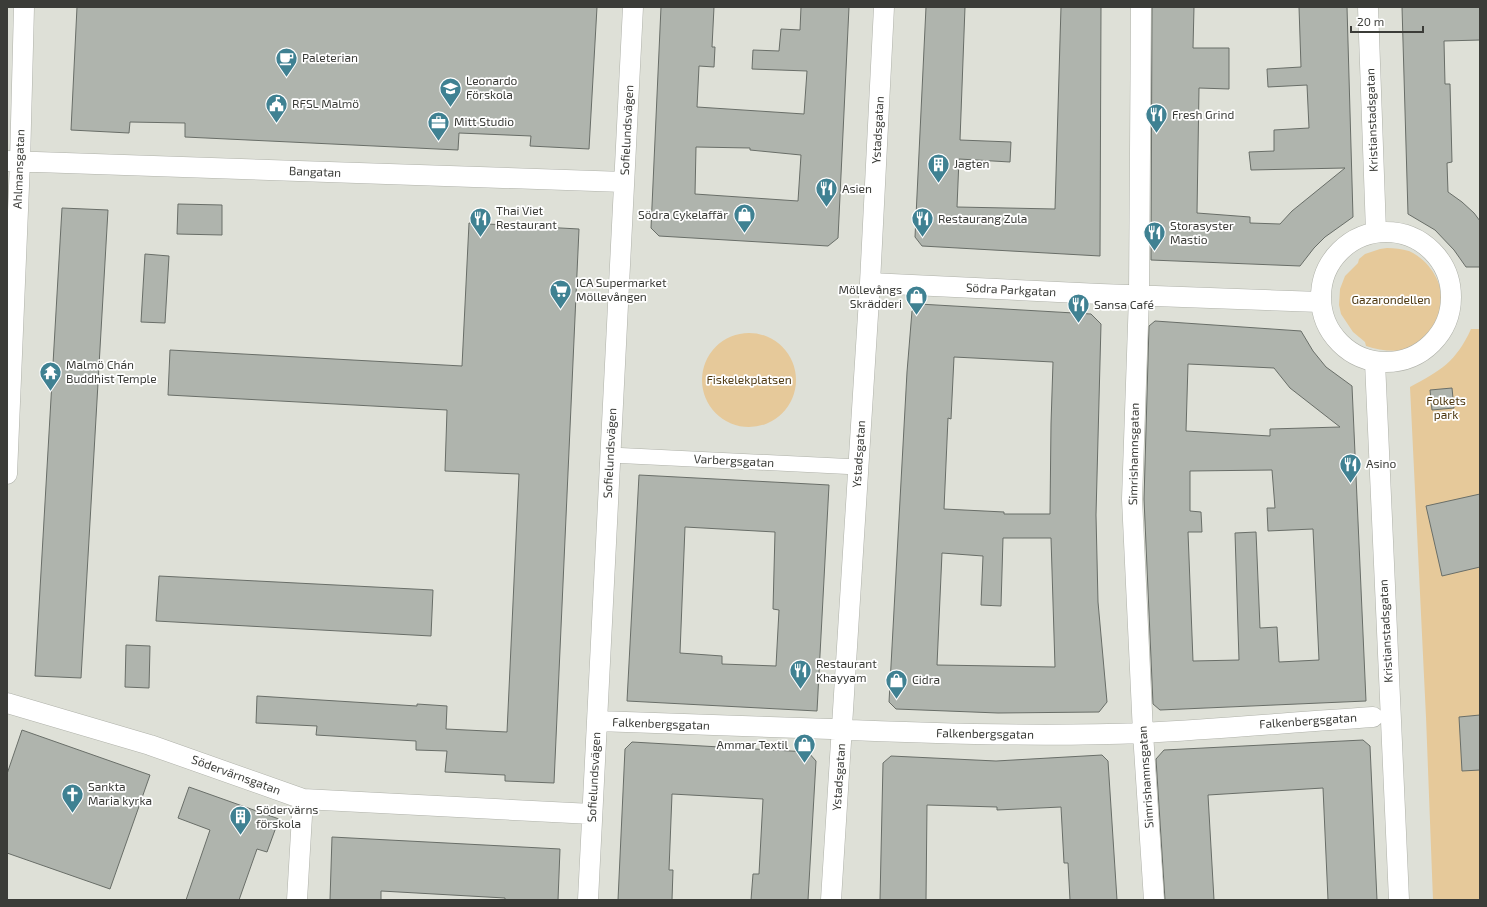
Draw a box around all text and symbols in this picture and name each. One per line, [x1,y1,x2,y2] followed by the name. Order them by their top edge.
[1351,8,1423,34] scale bar
[1357,14,1384,28] text: 20 m
[273,45,299,78] cafe icon: Paleterian
[302,50,358,64] place label: Paleterian
[1362,68,1380,172] street label: Kristianstadsgatan
[466,73,518,101] place label: Leonardo Förskola
[438,75,464,108] school or university icon: Leonardo Förskola
[617,84,635,176] street label: Sofielundsvägen
[263,91,289,124] public building icon: RFSL Malmö
[292,96,359,110] place label: RFSL Malmö
[868,96,886,164] street label: Ystadsgatan
[1144,102,1170,135] restaurant icon: Fresh Grind
[1172,107,1234,121] place label: Fresh Grind
[425,109,451,142] office icon: Mitt Studio
[454,114,514,128] place label: Mitt Studio
[10,129,26,209] street label: Ahlmansgatan
[925,151,951,184] building icon: Jagten
[954,156,989,170] place label: Jagten
[289,163,341,179] street label: Bangatan
[814,176,840,209] restaurant icon: Asien
[842,181,872,195] place label: Asien
[731,202,757,235] shop icon: Södra Cykelaffär
[496,203,557,231] place label: Thai Viet Restaurant
[468,205,494,238] restaurant icon: Thai Viet Restaurant
[909,206,935,239] restaurant icon: Restaurang Zula
[638,207,728,221] place label: Södra Cykelaffär
[938,211,1027,225] place label: Restaurang Zula
[1170,218,1234,246] place label: Storasyster Mastio
[1141,220,1167,253] restaurant icon: Storasyster Mastio
[576,275,667,303] place label: ICA Supermarket Möllevången
[548,277,574,310] supermarket icon: ICA Supermarket Möllevången
[966,280,1057,298] street label: Södra Parkgatan
[838,282,902,310] place label: Möllevångs Skrädderi
[904,284,930,317] shop icon: Möllevångs Skrädderi
[1066,292,1092,325] restaurant icon: Sansa Café
[1351,292,1431,306] park label: Gazarondellen
[1094,297,1154,311] place label: Sansa Café
[66,357,157,385] place label: Malmö Chán Buddhist Temple
[38,359,64,392] temple icon: Malmö Chán Buddhist Temple
[706,372,792,386] park label: Fiskelekplatsen
[1426,393,1466,421] park label: Folkets park
[1125,403,1141,505] street label: Simrishamnsgatan
[600,407,618,499] street label: Sofielundsvägen
[849,420,867,488] street label: Ystadsgatan
[693,451,775,469] street label: Varbergsgatan
[1337,451,1363,484] restaurant icon: Asino
[1366,456,1397,470] place label: Asino
[1375,579,1395,683] street label: Kristianstadsgatan
[816,656,877,684] place label: Restaurant Khayyam
[788,658,814,691] restaurant icon: Restaurant Khayyam
[883,667,909,700] shop icon: Cidra
[912,672,940,686] place label: Cidra
[1259,710,1357,730] street label: Falkenbergsgatan
[612,714,710,732] street label: Falkenbergsgatan
[936,725,1034,741] street label: Falkenbergsgatan
[1134,725,1156,829] street label: Simrishamnsgatan
[584,731,602,823] street label: Sofielundsvägen
[791,732,817,765] shop icon: Ammar Textil
[716,737,788,751] place label: Ammar Textil
[829,743,847,811] street label: Ystadsgatan
[190,751,283,797] street label: Södervärnsgatan
[88,779,152,807] place label: Sankta Maria kyrka
[59,781,85,814] church icon: Sankta Maria kyrka
[256,802,318,830] place label: Södervärns förskola
[227,804,253,837] building icon: Södervärns förskola

